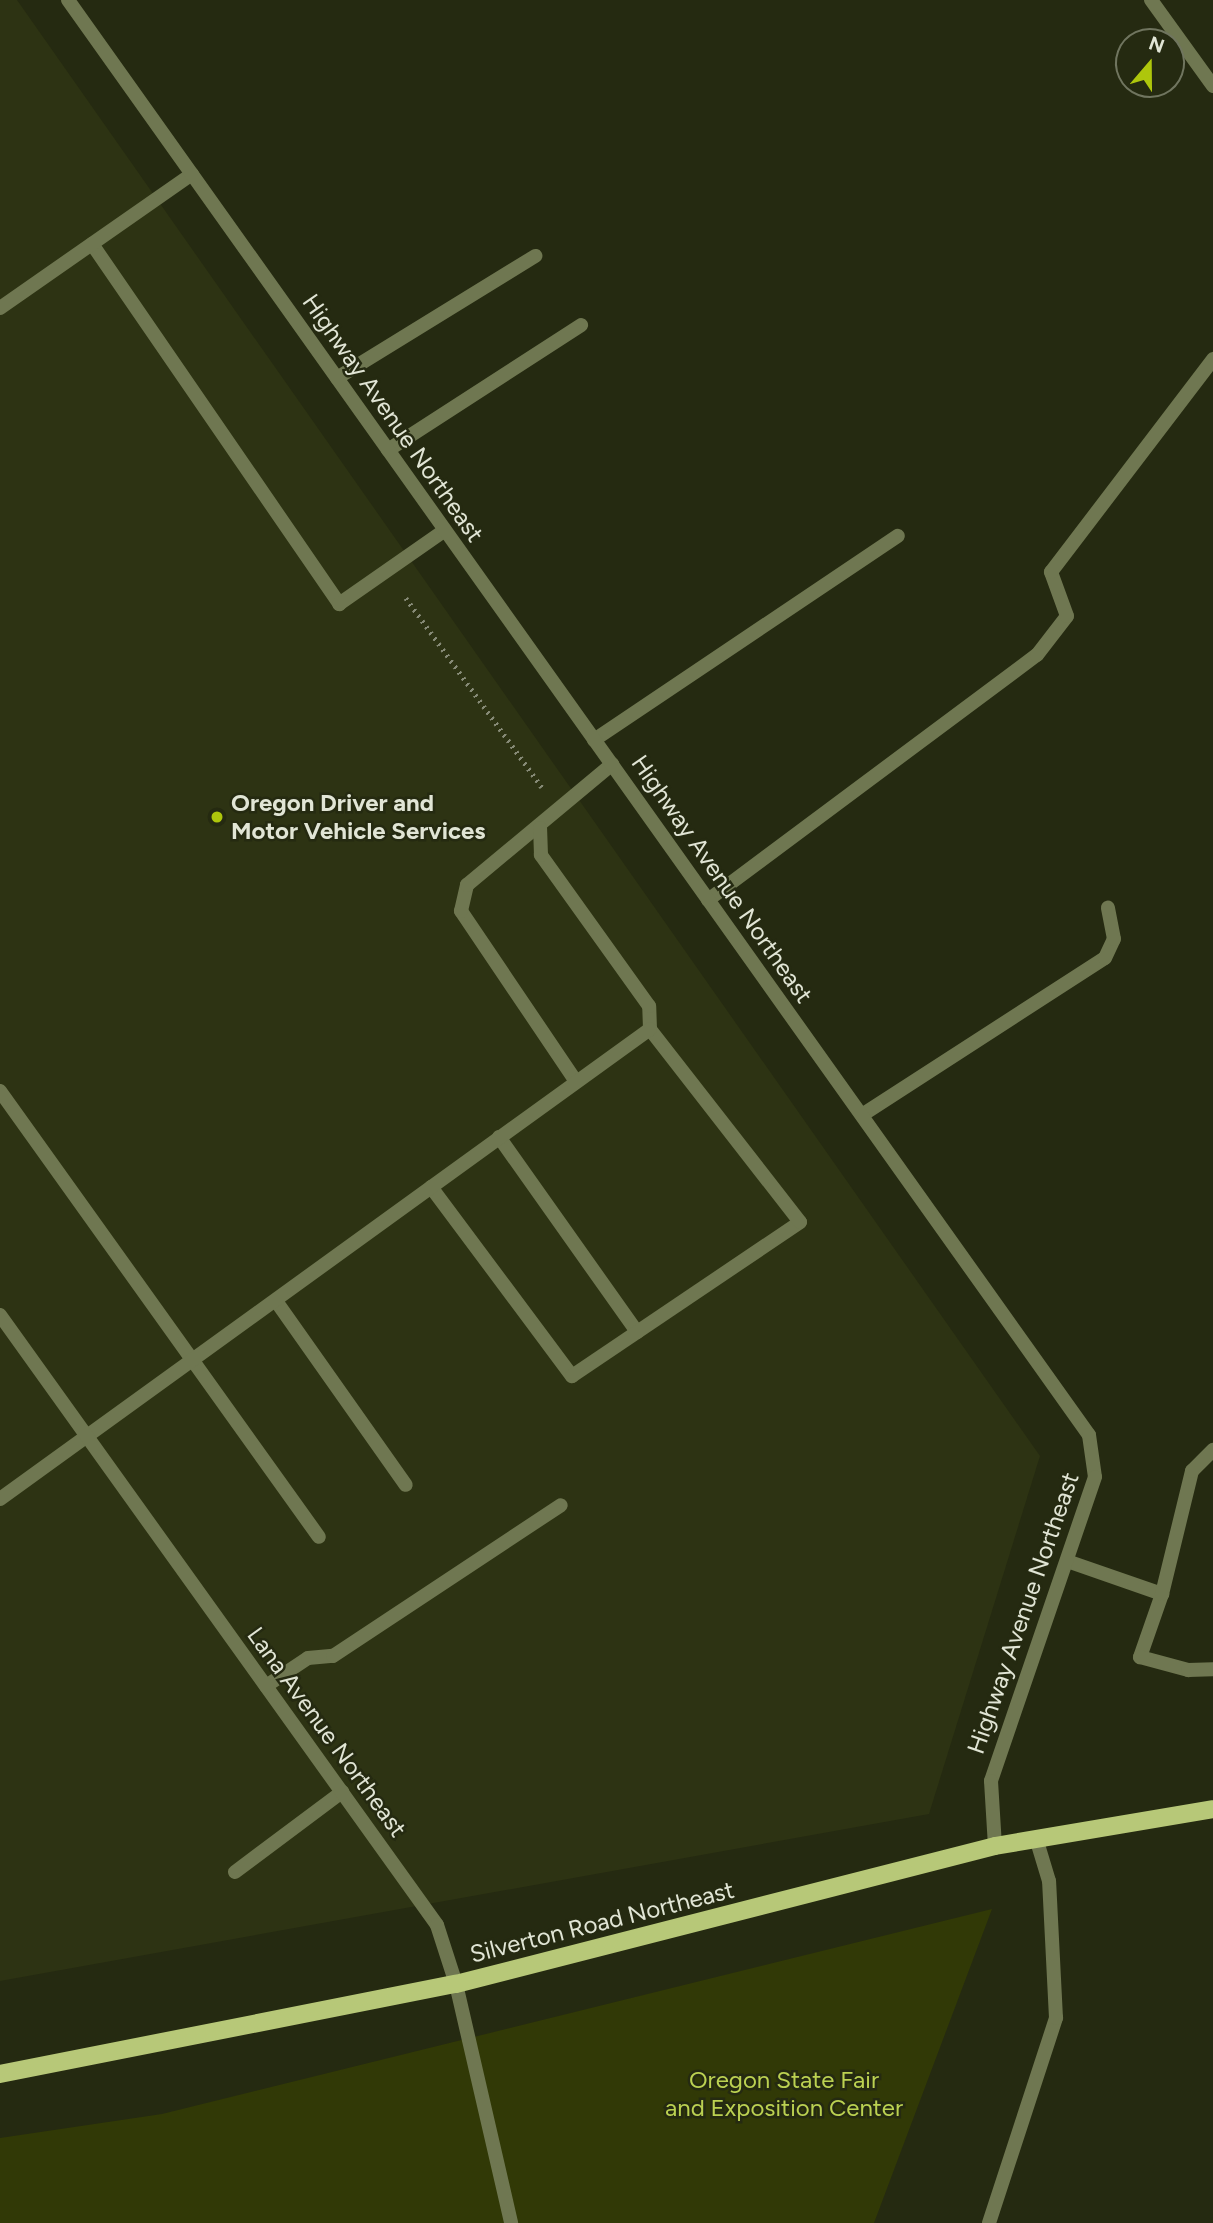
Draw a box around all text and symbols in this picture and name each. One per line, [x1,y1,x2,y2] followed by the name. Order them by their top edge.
[1115,28,1185,98] north arrow
[1146,31,1168,58] text: N
[296,289,490,547] street label: Highway Avenue Northeast
[625,750,819,1008] street label: Highway Avenue Northeast
[231,789,486,845] place label: Oregon Driver and Motor Vehicle Services
[209,809,225,825] marker: Oregon Driver and Motor Vehicle Services
[961,1468,1085,1758] street label: Highway Avenue Northeast
[241,1622,413,1842] street label: Lana Avenue Northeast
[467,1875,737,1969] street label: Silverton Road Northeast
[665,2066,903,2122] park label: Oregon State Fair and Exposition Center

